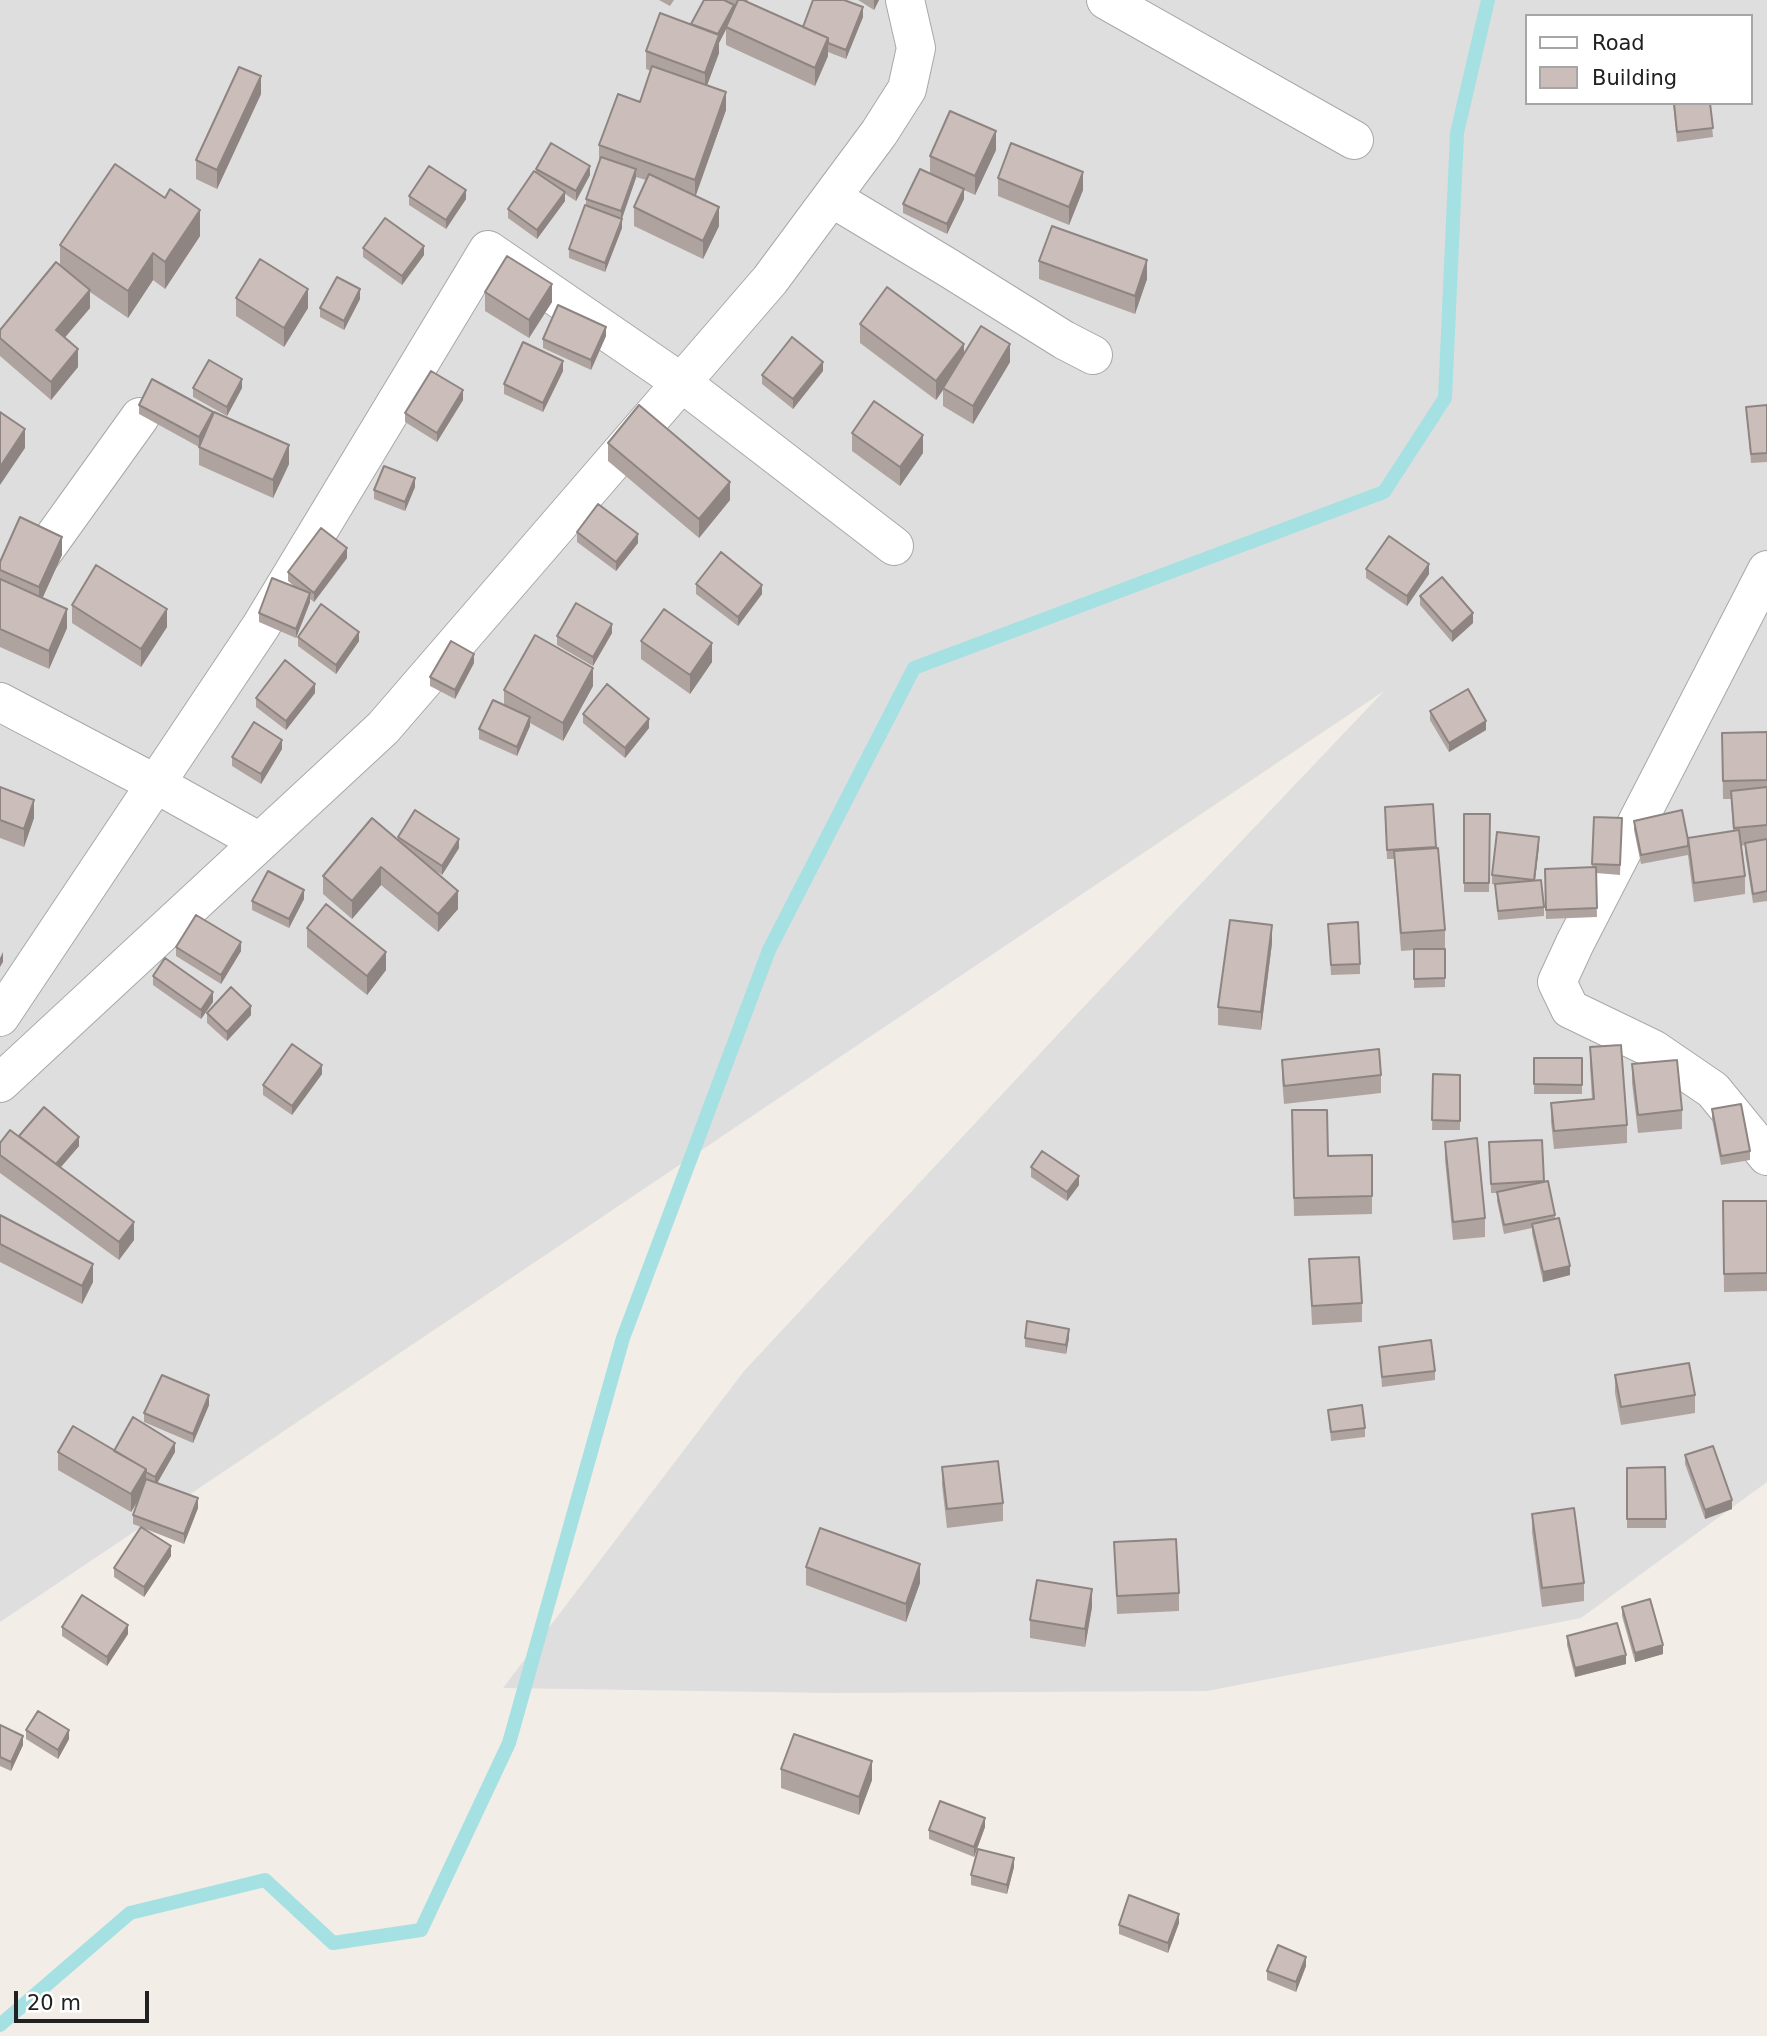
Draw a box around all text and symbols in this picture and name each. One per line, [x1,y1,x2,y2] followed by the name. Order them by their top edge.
[1526,14,1753,105] legend
[1592,31,1645,55] text: Road
[1592,66,1677,90] text: Building
[18,1976,152,2020] scale bar
[27,1991,81,2015] text: 20 m

